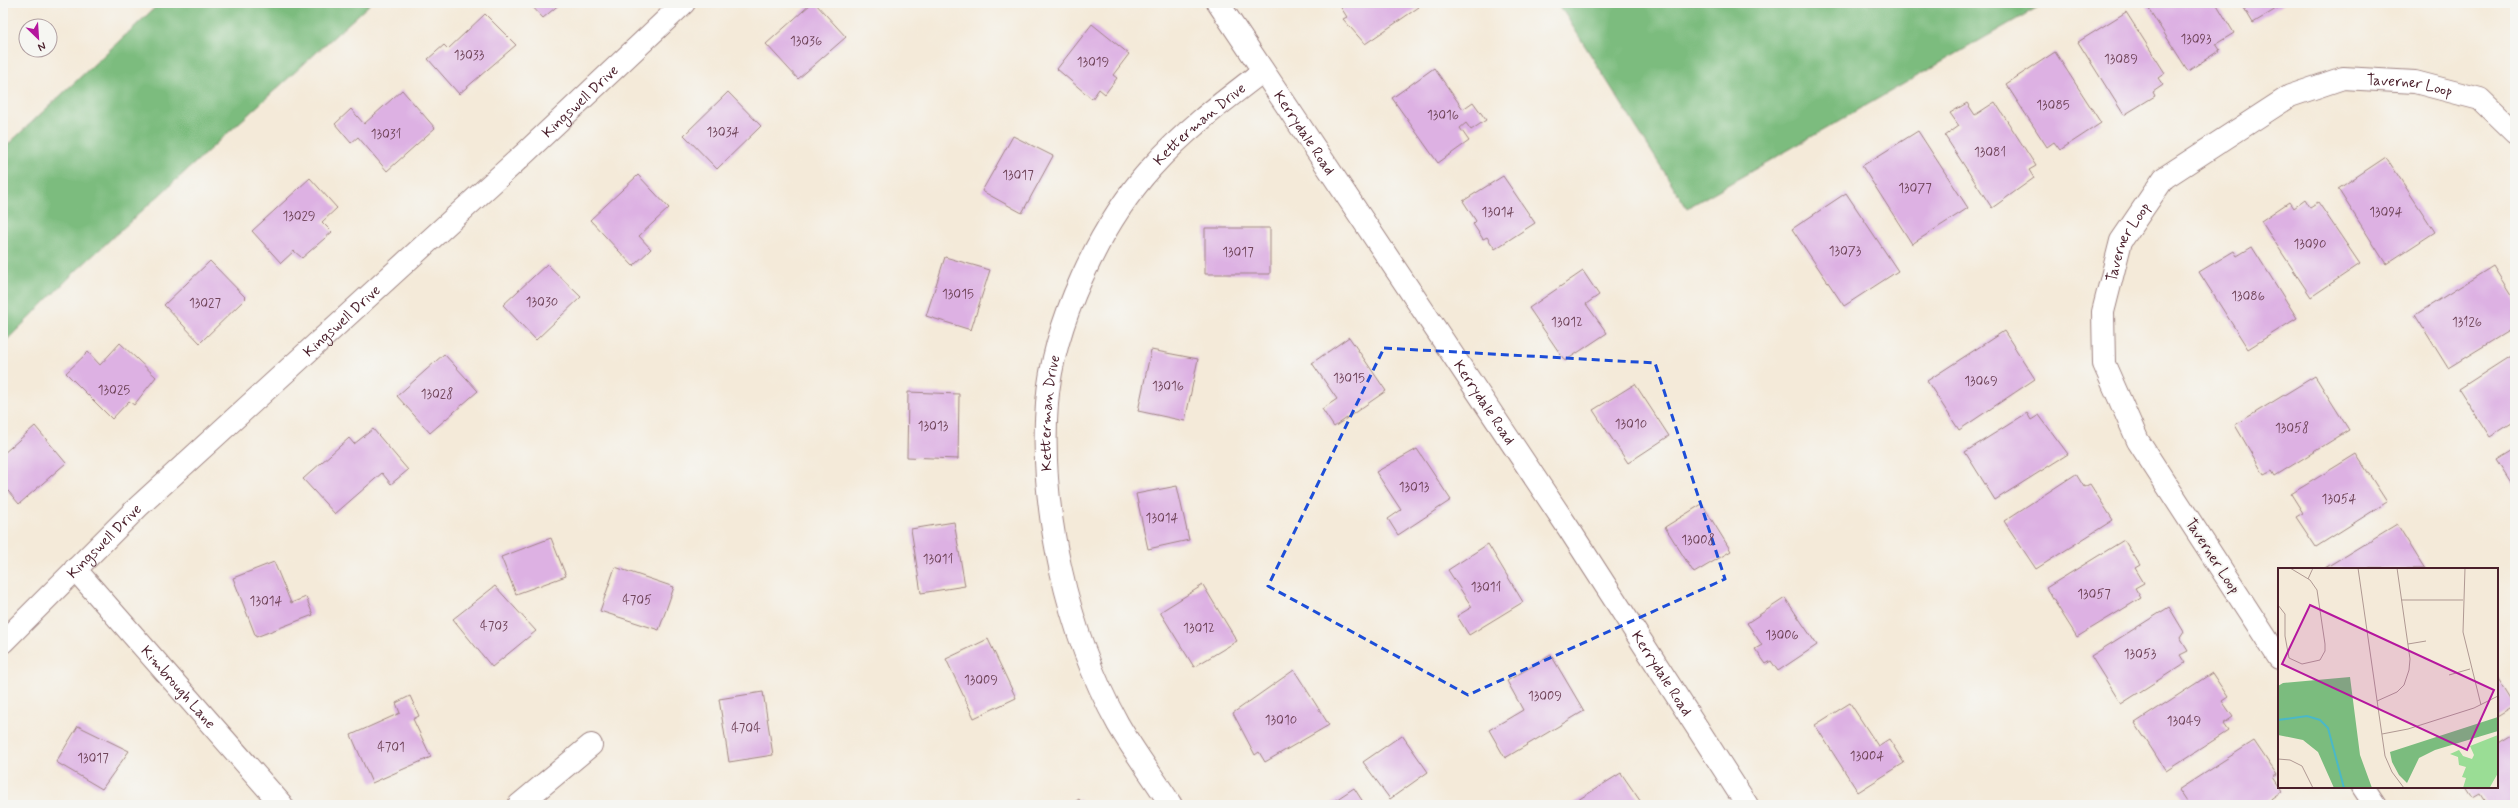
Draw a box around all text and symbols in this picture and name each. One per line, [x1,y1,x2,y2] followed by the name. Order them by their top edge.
[18,18,58,58] north arrow
[2180,31,2212,48] house number: 13093
[790,33,822,50] house number: 13036
[36,38,48,54] text: N
[454,47,485,64] house number: 13033
[2104,51,2138,68] house number: 13089
[1077,54,1109,71] house number: 13019
[538,61,623,143] street label: Kingswell Drive
[2366,70,2455,102] street label: Taverner Loop
[1149,79,1250,170] street label: Ketterman Drive
[1268,87,1339,179] street label: Kerrydale Road
[2036,97,2070,114] house number: 13085
[1427,107,1459,124] house number: 13016
[707,124,740,141] house number: 13034
[371,126,401,143] house number: 13031
[1974,144,2006,161] house number: 13081
[1002,167,1034,184] house number: 13017
[1898,180,1932,197] house number: 13077
[2102,199,2156,284] street label: Taverner Loop
[1482,204,1515,221] house number: 13014
[2369,204,2403,221] house number: 13094
[282,208,316,225] house number: 13029
[2294,236,2326,253] house number: 13090
[1829,243,1862,260] house number: 13073
[1222,244,1254,261] house number: 13017
[299,281,386,362] street label: Kingswell Drive
[942,286,974,303] house number: 13015
[2231,288,2265,305] house number: 13086
[526,294,558,311] house number: 13030
[189,295,221,312] house number: 13027
[1551,314,1583,331] house number: 13012
[2452,314,2482,331] house number: 13126
[1037,353,1066,472] street label: Ketterman Drive
[1448,357,1519,449] street label: Kerrydale Road
[1333,370,1365,387] house number: 13015
[1964,373,1998,390] house number: 13069
[1152,378,1184,395] house number: 13016
[98,382,130,399] house number: 13025
[421,386,453,403] house number: 13028
[1615,416,1647,433] house number: 13010
[918,418,949,435] house number: 13013
[2275,420,2309,437] house number: 13058
[1399,479,1430,496] house number: 13013
[2322,491,2357,508] house number: 13054
[63,500,147,583] street label: Kingswell Drive
[1146,510,1179,527] house number: 13014
[2180,515,2244,598] street label: Taverner Loop
[1681,532,1715,549] house number: 13008
[923,551,953,568] house number: 13011
[2278,568,2498,788] inset map
[1471,579,1501,596] house number: 13011
[2077,586,2111,603] house number: 13057
[622,592,652,609] house number: 4705
[250,593,283,610] house number: 13014
[480,618,508,635] house number: 4703
[1183,620,1215,637] house number: 13012
[1626,627,1696,720] street label: Kerrydale Road
[1765,627,1799,644] house number: 13006
[136,642,220,734] street label: Kimbrough Lane
[2124,646,2157,663] house number: 13053
[964,672,998,689] house number: 13009
[1528,688,1562,705] house number: 13009
[1265,712,1297,729] house number: 13010
[2167,713,2201,730] house number: 13049
[731,720,761,737] house number: 4704
[377,739,405,756] house number: 4701
[1850,748,1884,765] house number: 13004
[77,750,109,767] house number: 13017

